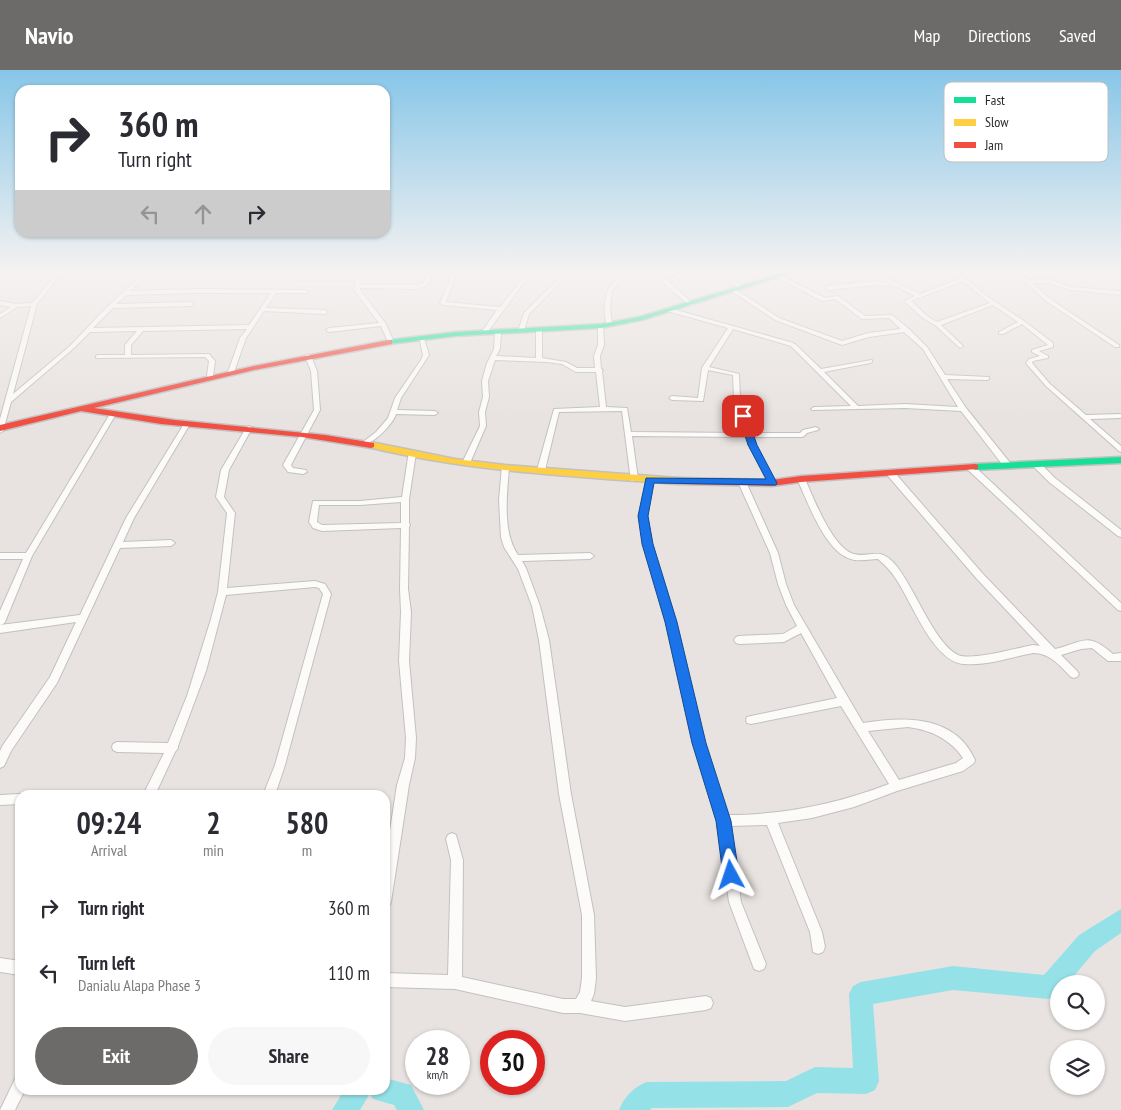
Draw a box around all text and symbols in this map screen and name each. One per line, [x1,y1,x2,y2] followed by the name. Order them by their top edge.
[25,20,74,51] text: Navio
[914,24,940,47] text: Map
[968,24,1031,47] text: Directions
[1059,24,1096,47] text: Saved
[944,82,1108,162] legend
[985,91,1005,109] text: Fast
[118,101,199,147] text: 360 m
[35,105,100,170] icon: right
[985,113,1009,131] text: Slow
[984,136,1003,154] text: Jam
[118,145,192,173] text: Turn right
[136,200,164,228] icon: left
[189,200,217,228] icon: ahead
[242,200,270,228] icon: right
[722,395,764,437] pin
[729,402,757,430] icon: arrive
[77,803,141,842] text: 09:24
[206,803,221,842] text: 2
[285,803,328,842] text: 580
[91,840,127,860] text: Arrival
[203,840,224,860] text: min
[302,840,312,860] text: m
[704,848,756,900] position arrow
[35,894,63,922] icon: right
[78,896,144,920] text: Turn right
[328,896,370,920] text: 360 m
[78,951,135,975] text: Turn left
[35,959,63,987] icon: left
[328,961,370,985] text: 110 m
[78,975,201,995] text: Danialu Alapa Phase 3
[1050,975,1105,1095] map controls
[1050,975,1105,1030] button: search
[35,1027,198,1085] button: Exit
[208,1027,370,1085] button: Share
[480,1030,545,1095] speed limit sign: 30
[426,1040,449,1072] text: 28
[1050,1040,1105,1095] button: layers
[427,1067,448,1082] text: km/h

